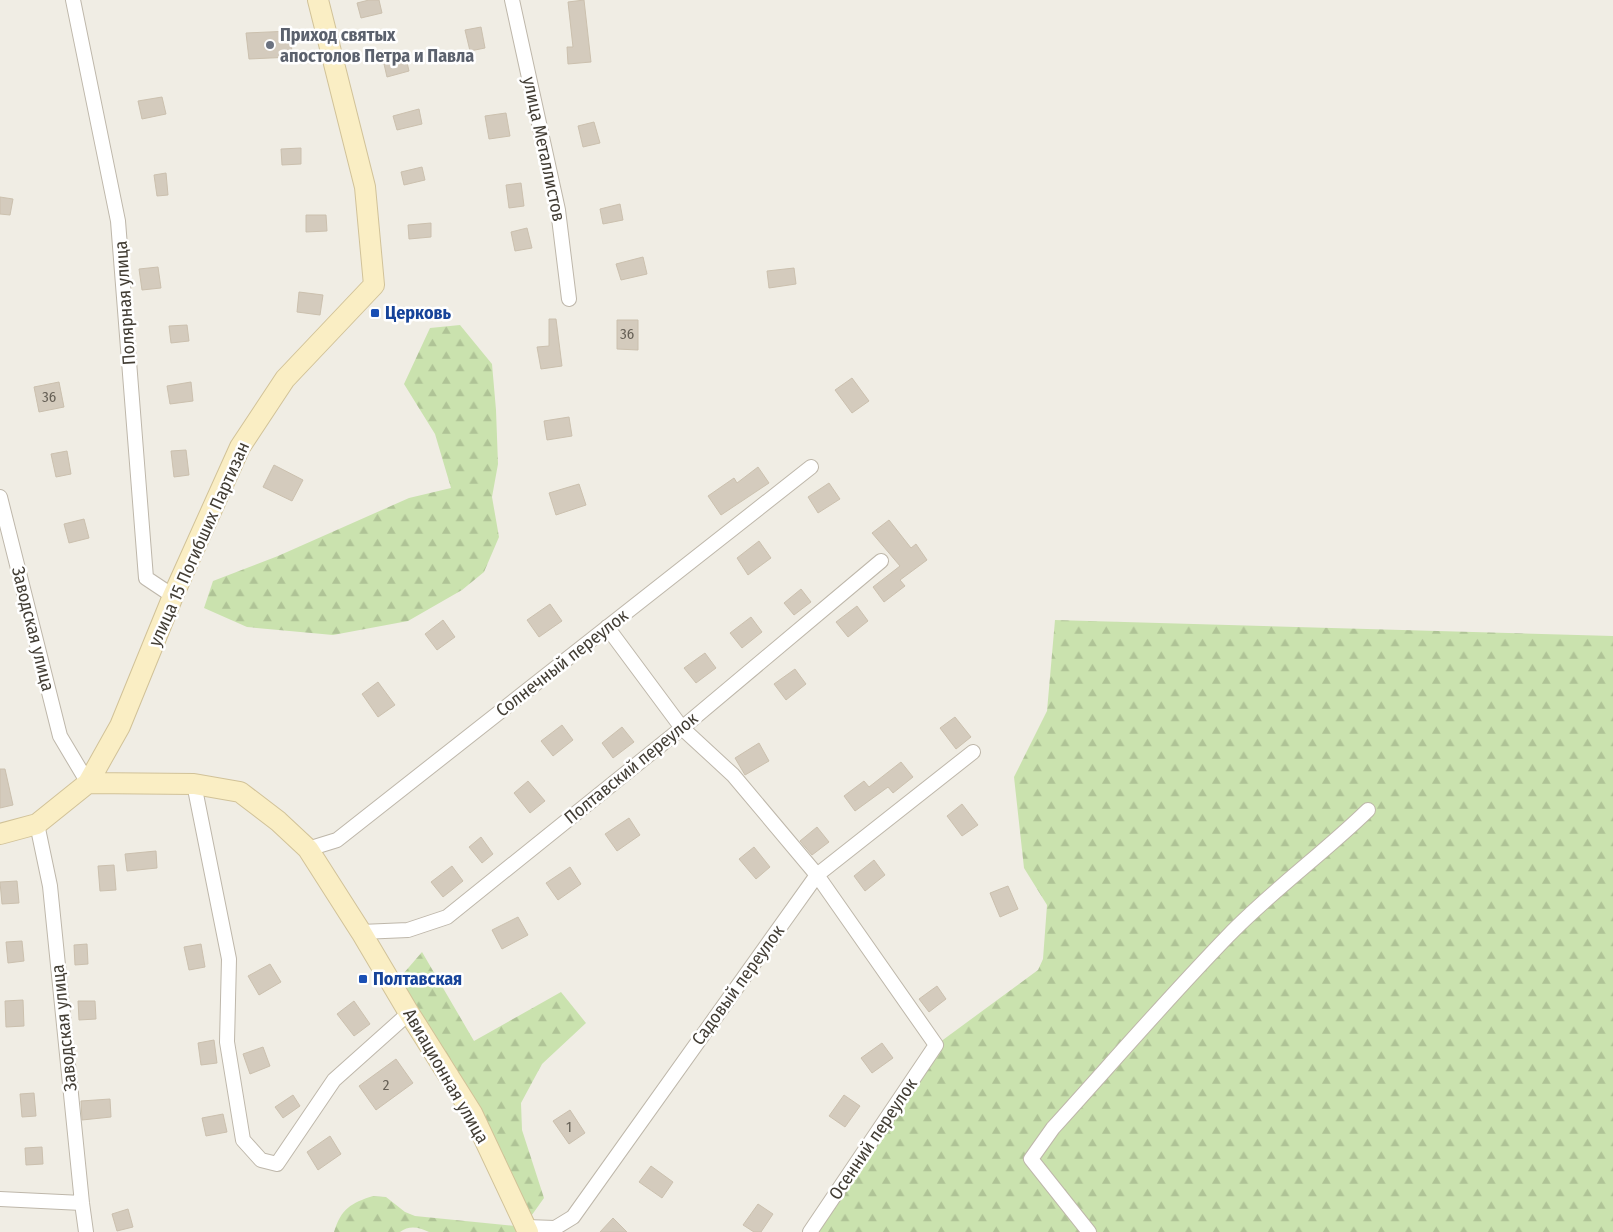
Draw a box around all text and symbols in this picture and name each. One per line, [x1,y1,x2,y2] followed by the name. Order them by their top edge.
[280,24,474,67] place label: Приход святых апостолов Петра и Павла
[264,39,276,51] marker: Приход святых апостолов Петра и Павла
[518,75,570,223] street label: улица Металлистов
[110,240,140,366] street label: Полярная улица
[385,302,452,324] place label: Церковь
[369,307,381,319] marker: Церковь
[620,325,634,343] house number: 36
[42,388,56,406] house number: 36
[144,438,254,650] street label: улица 15 Погибших Партизан
[7,564,59,694] street label: Заводская улица
[491,604,633,722] street label: Солнечный переулок
[560,707,703,829] street label: Полтавский переулок
[687,920,789,1049] street label: Садовый переулок
[46,963,82,1093] street label: Заводская улица
[373,968,462,990] place label: Полтавская
[357,973,369,985] marker: Полтавская
[398,1005,494,1147] street label: Авиационная улица
[824,1073,922,1204] street label: Осенний переулок
[383,1076,390,1094] house number: 2
[566,1118,572,1136] house number: 1

